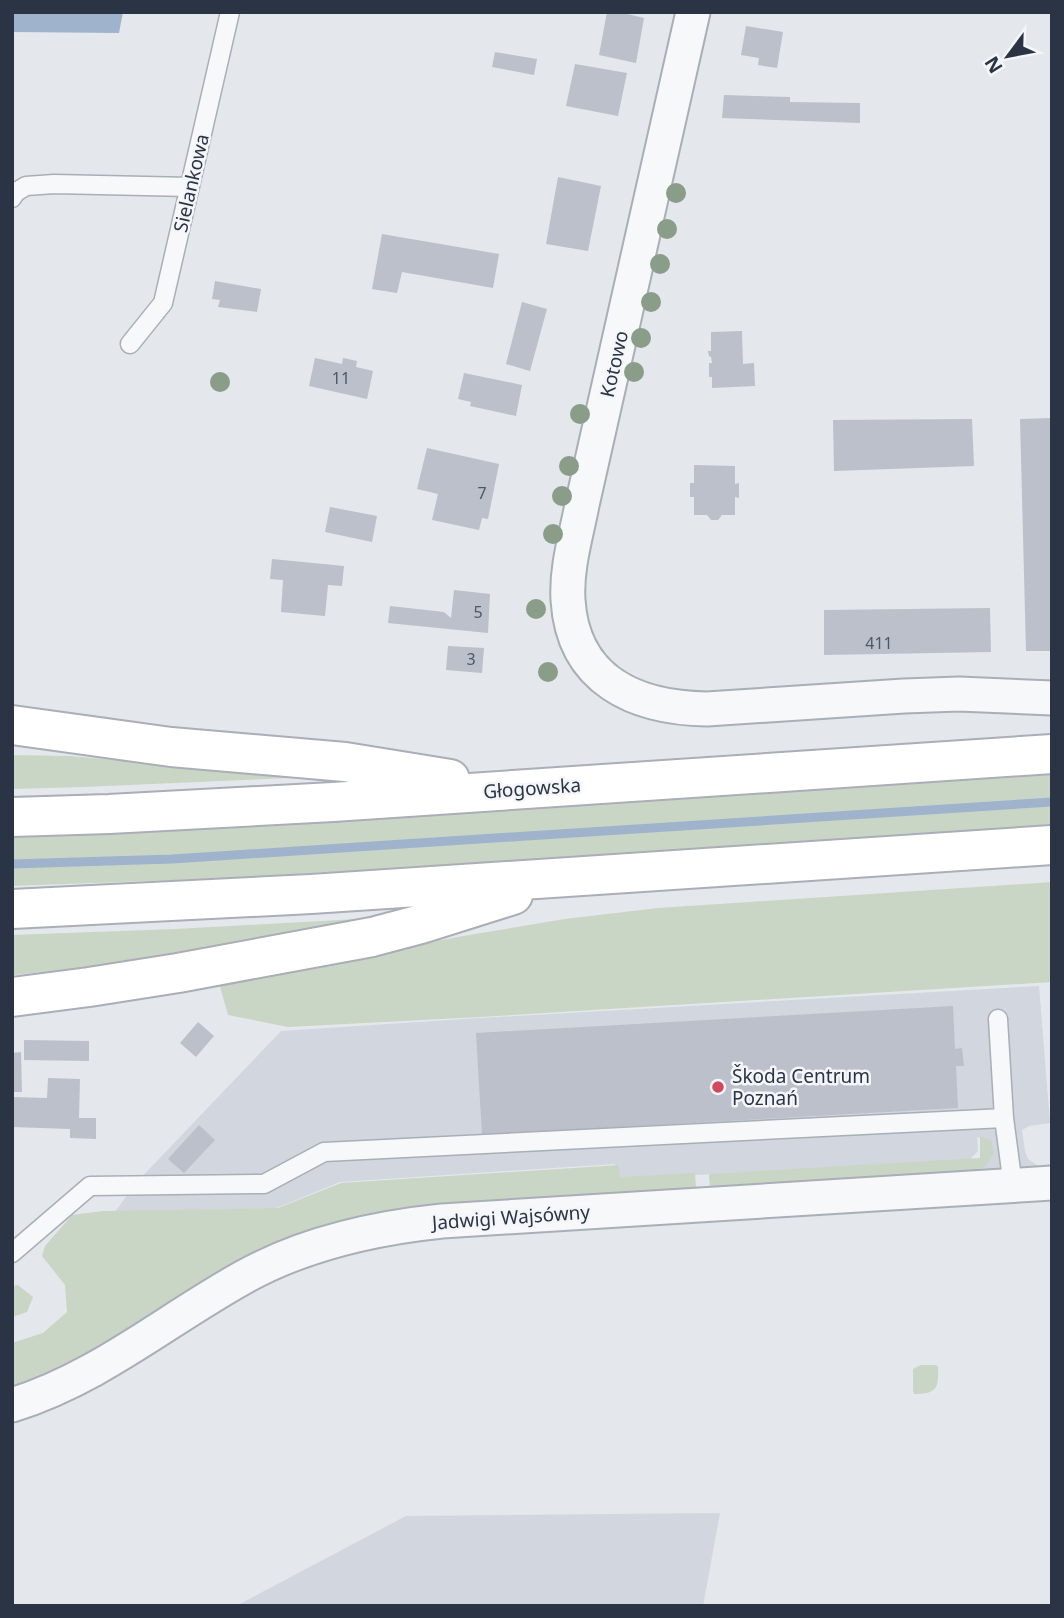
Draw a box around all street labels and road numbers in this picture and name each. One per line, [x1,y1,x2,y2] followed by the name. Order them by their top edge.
[167,131,215,235] street label: Sielankowa
[594,328,634,400] street label: Kotowo
[482,772,582,804] street label: Głogowska
[429,1198,591,1236] street label: Jadwigi Wajsówny

